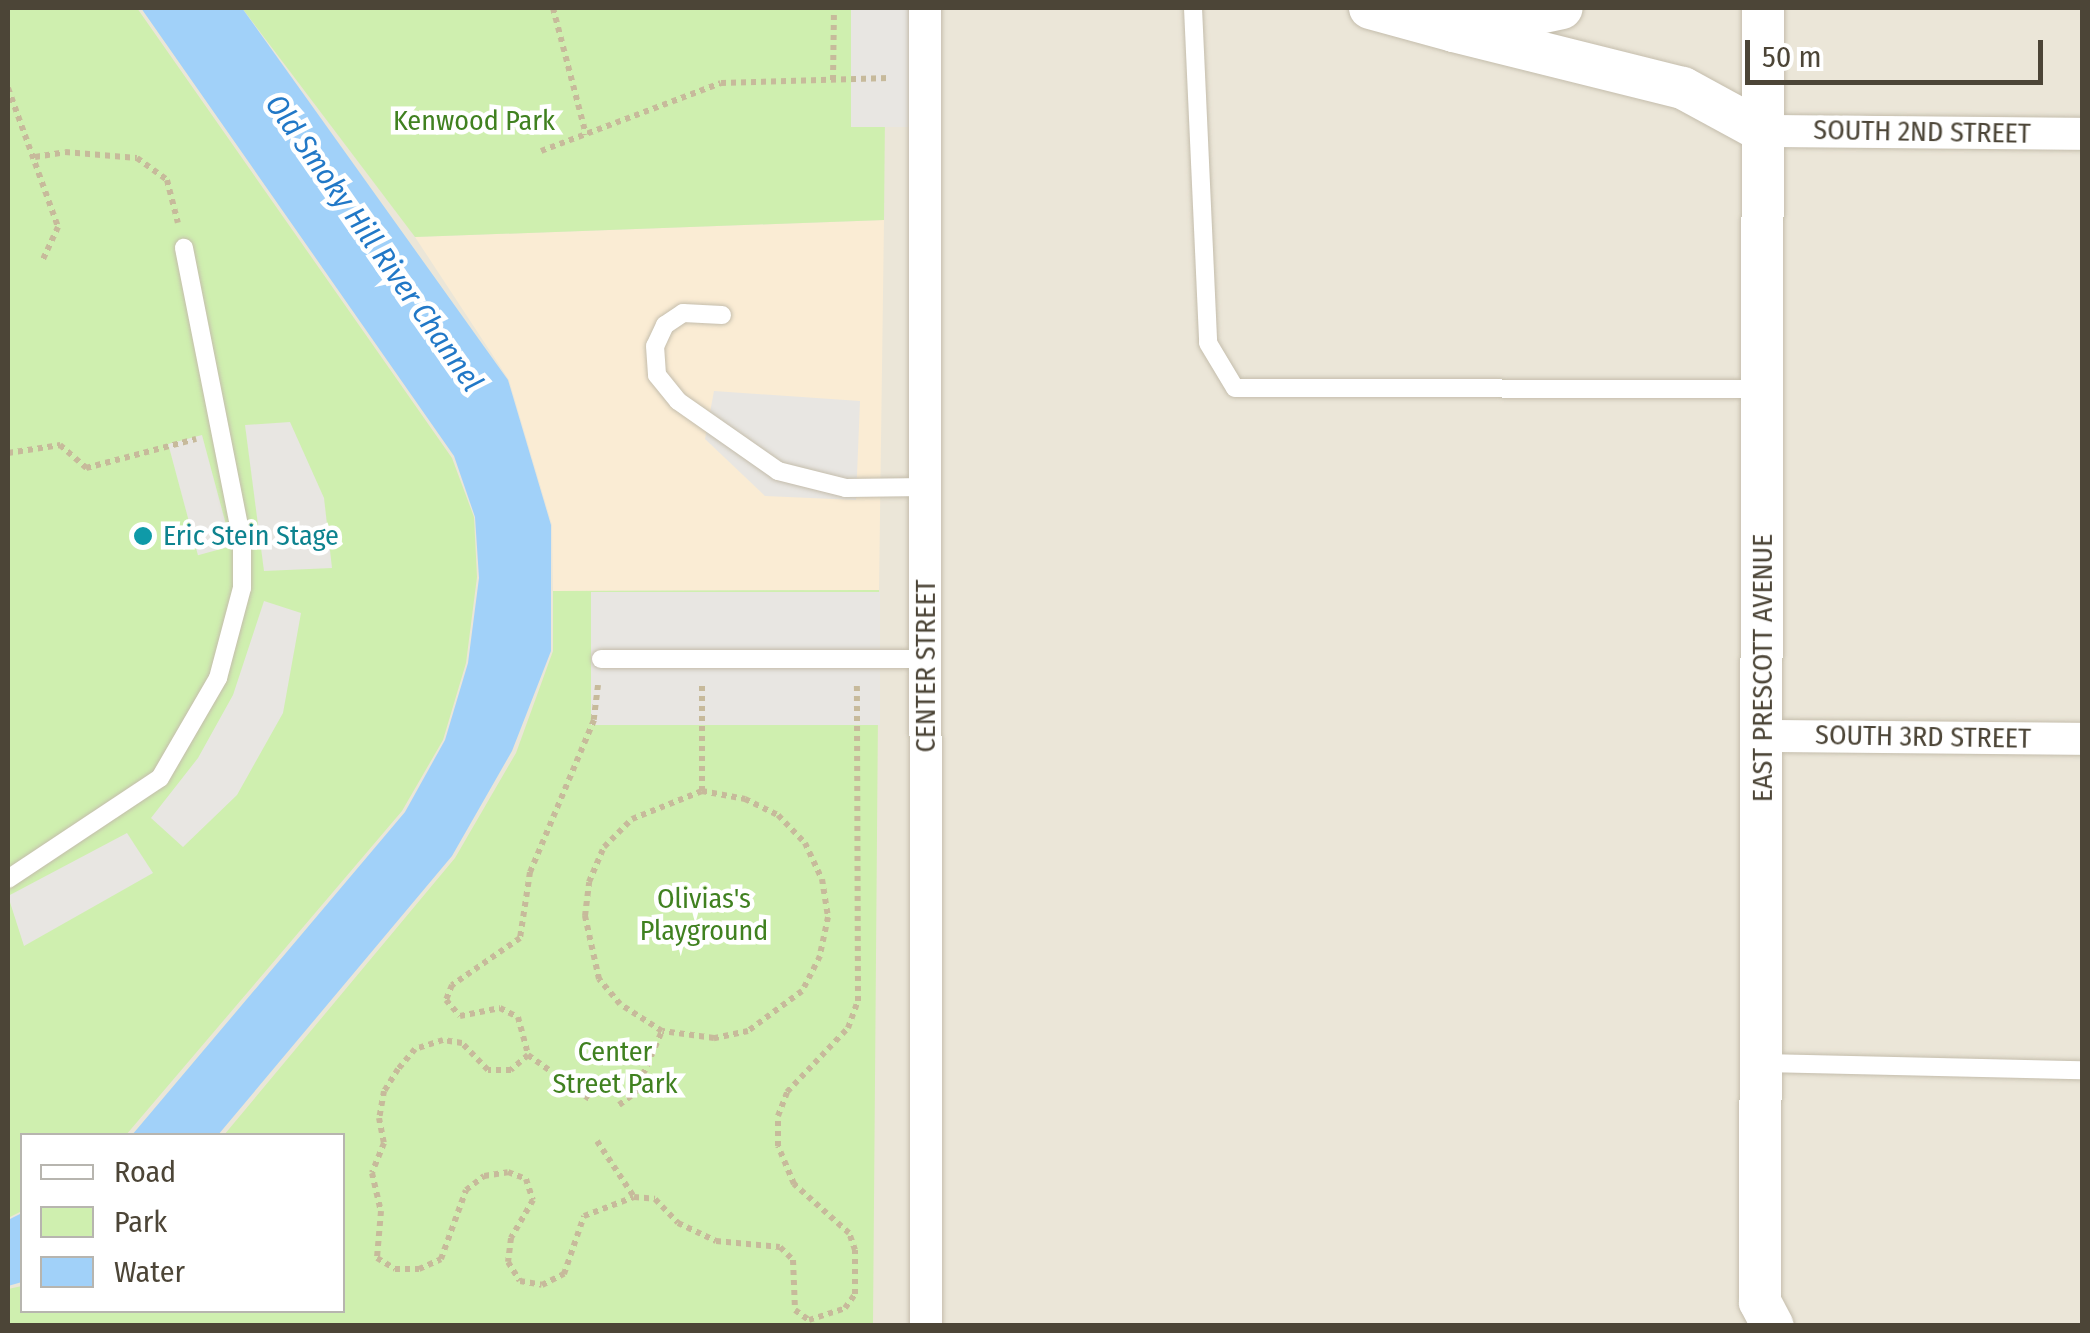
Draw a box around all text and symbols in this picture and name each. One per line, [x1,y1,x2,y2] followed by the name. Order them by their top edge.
[1750,20,2048,82] scale bar
[1762,39,1822,75] text: 50 m
[258,88,490,398] water label: Old Smoky Hill River Channel
[393,104,555,138] park label: Kenwood Park
[1813,113,2031,151] street label: SOUTH 2ND STREET
[163,519,339,553] place label: Eric Stein Stage
[132,525,154,547] marker: Eric Stein Stage
[1746,534,1780,802] street label: EAST PRESCOTT AVENUE
[909,579,943,753] street label: CENTER STREET
[1815,718,2031,756] street label: SOUTH 3RD STREET
[640,882,768,948] park label: Olivias's Playground
[552,1035,678,1101] park label: Center Street Park
[20,1133,345,1313] legend
[114,1154,176,1190] text: Road
[114,1204,167,1240] text: Park
[114,1254,185,1290] text: Water

